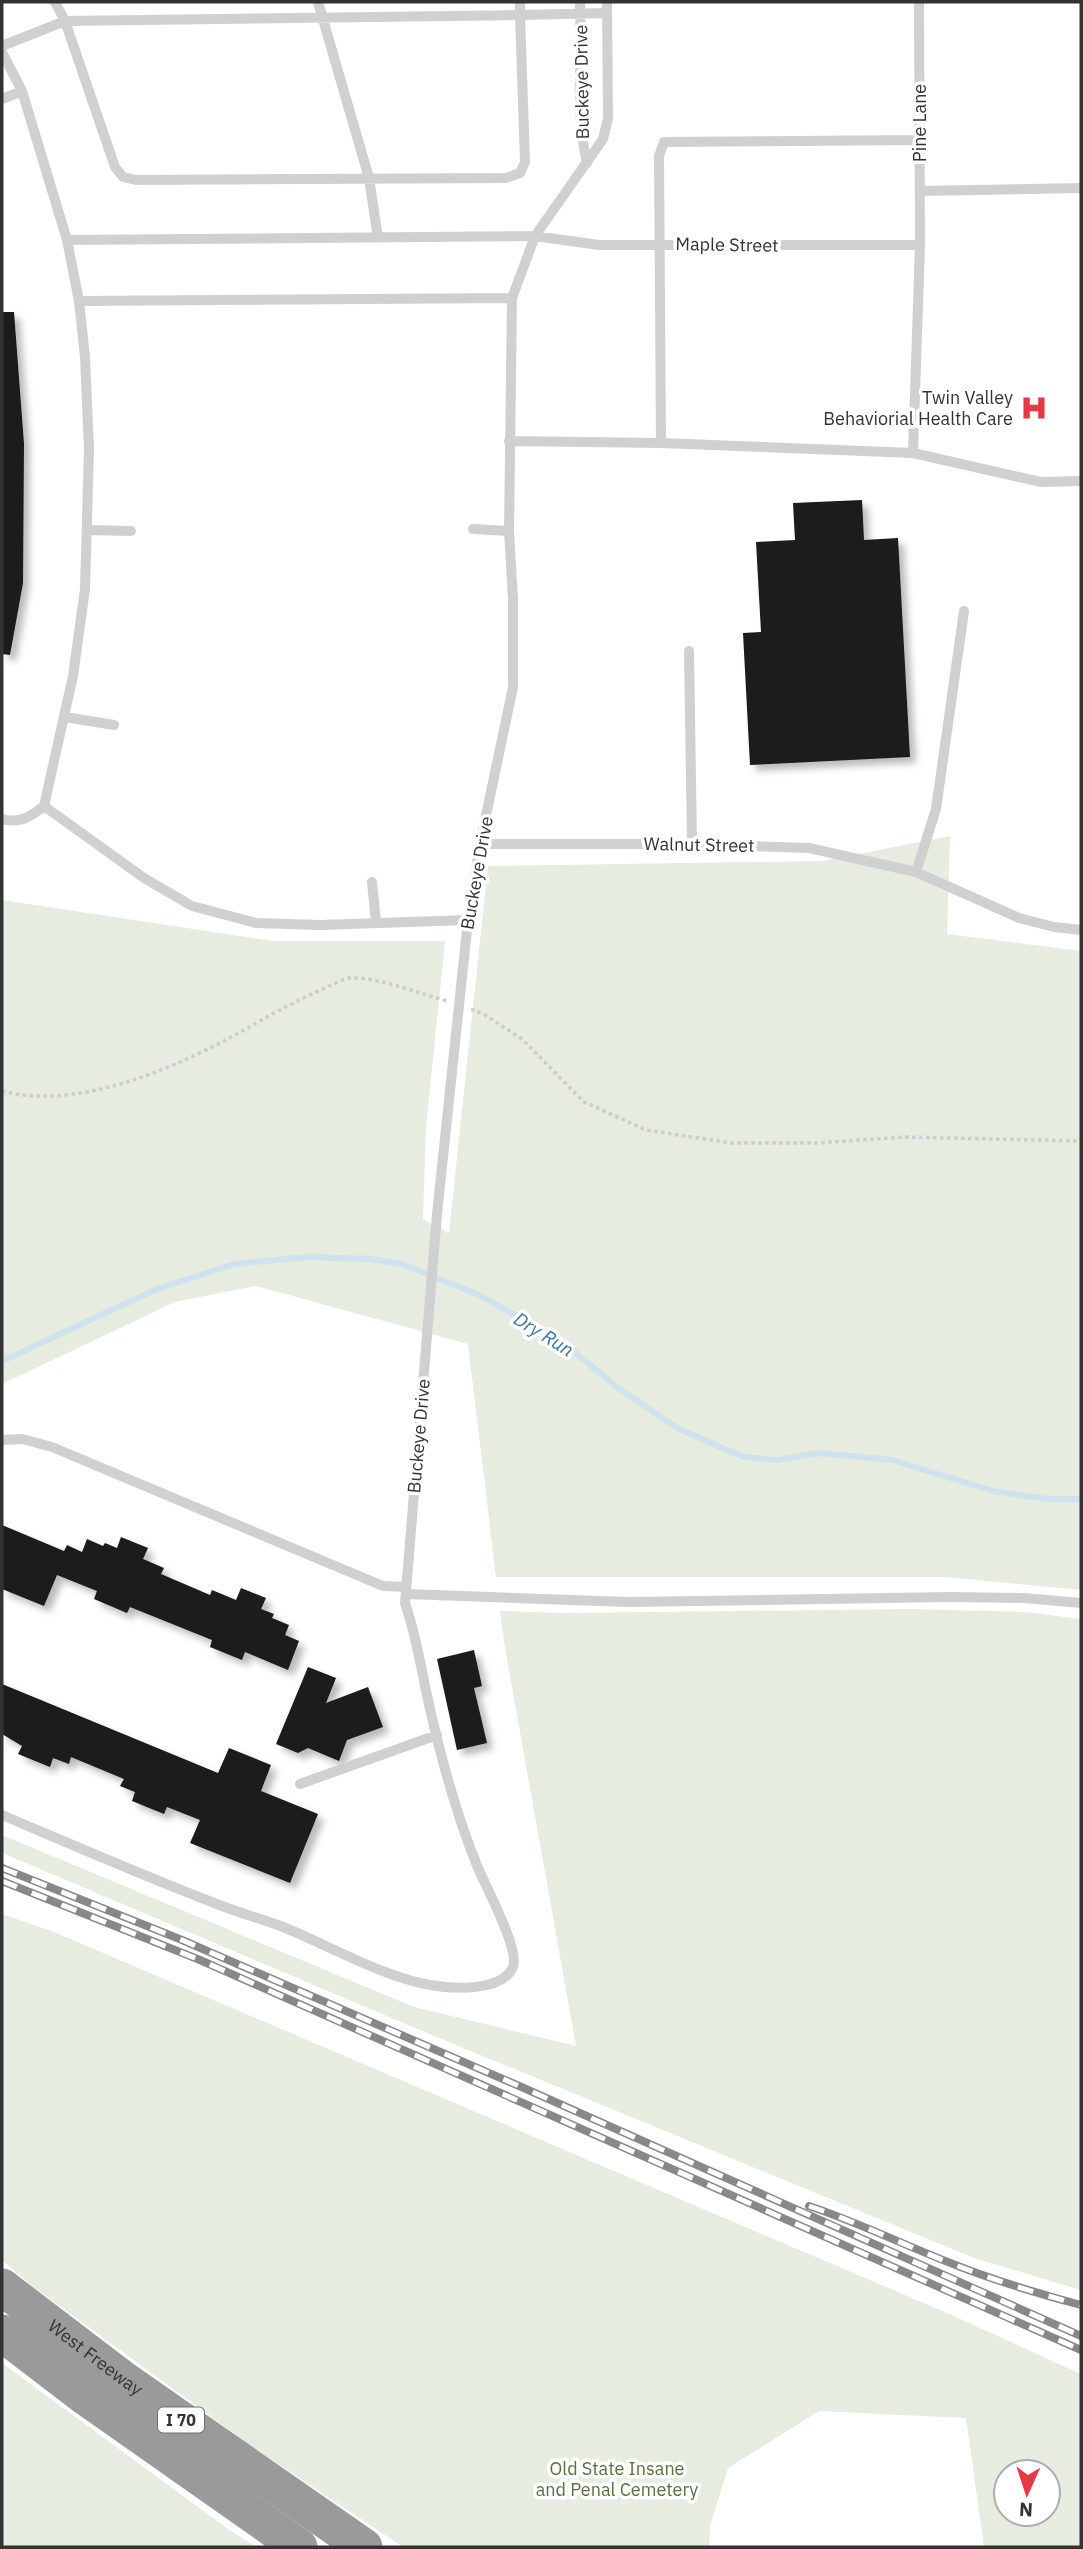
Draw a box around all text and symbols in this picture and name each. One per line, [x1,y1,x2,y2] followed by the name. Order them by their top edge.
[569,24,594,140] street label: Buckeye Drive
[908,84,931,162] street label: Pine Lane
[675,232,779,257] street label: Maple Street
[823,386,1013,430] place label: Twin Valley Behaviorial Health Care
[1019,393,1049,423] hospital icon: Twin Valley Behaviorial Health Care
[455,814,498,931] street label: Buckeye Drive
[643,832,755,857] street label: Walnut Street
[510,1306,578,1362] water label: Dry Run
[402,1378,435,1494] street label: Buckeye Drive
[43,2314,147,2401] street label: West Freeway
[158,2408,204,2432] road number: I 70
[536,2457,698,2501] park label: Old State Insane and Penal Cemetery
[992,2458,1062,2528] north arrow
[1019,2498,1034,2522] text: N

